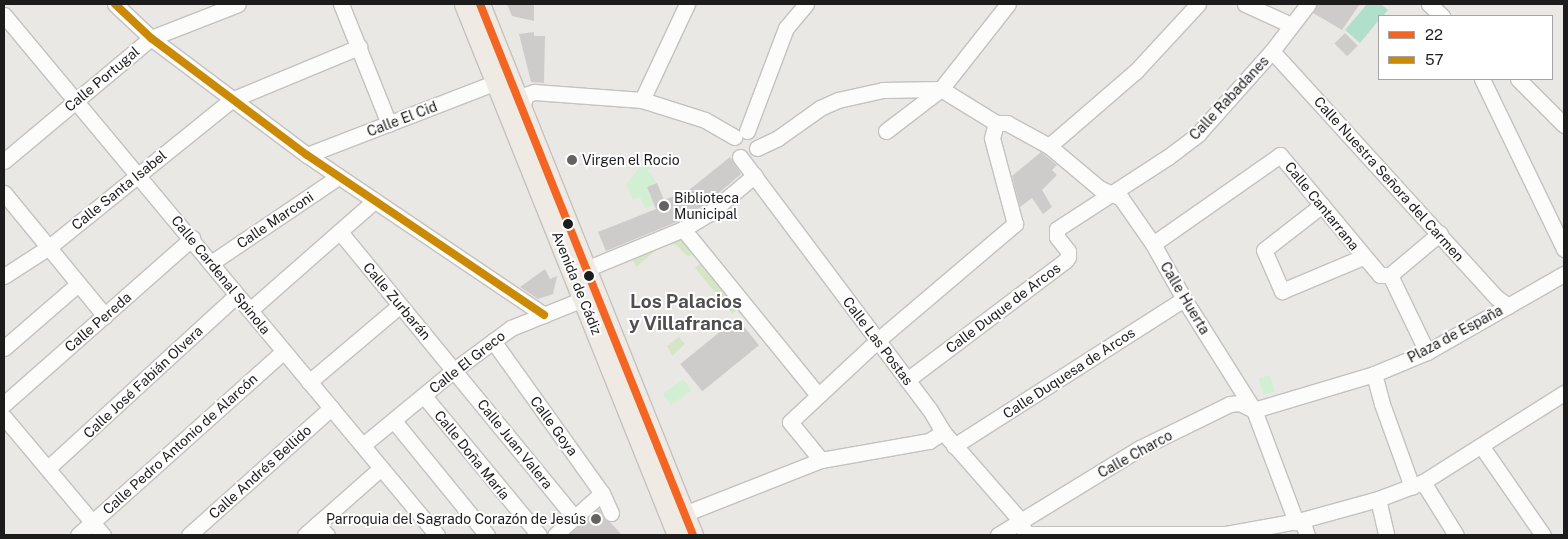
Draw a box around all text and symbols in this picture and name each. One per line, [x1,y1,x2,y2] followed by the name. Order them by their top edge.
[1378,15,1553,80] legend
[1425,26,1443,43] text: 22
[61,43,143,115] street label: Calle Portugal
[1425,51,1444,68] text: 57
[1186,53,1272,143] street label: Calle Rabadanes
[1310,93,1468,265] street label: Calle Nuestra Señora del Carmen
[364,98,440,140] street label: Calle El Cid
[68,147,170,233] street label: Calle Santa Isabel
[582,152,680,168] place label: Virgen el Rocio
[566,154,578,166] marker: Virgen el Rocio
[1281,158,1363,254] street label: Calle Cantarrana
[233,188,317,252] street label: Calle Marconi
[674,190,739,222] place label: Biblioteca Municipal
[658,200,670,212] marker: Biblioteca Municipal
[168,212,274,338] street label: Calle Cardenal Spinola
[563,219,573,229] unlabelled marker
[548,229,606,337] street label: Avenida de Cádiz
[360,259,434,343] street label: Calle Zurbarán
[942,259,1064,357] street label: Calle Duque de Arcos
[1157,259,1213,337] street label: Calle Huerta
[584,271,594,281] unlabelled marker
[61,289,135,355] street label: Calle Pereda
[629,291,743,335] district label: Los Palacios y Villafranca
[839,293,917,389] street label: Calle Las Postas
[1404,302,1506,366] street label: Plaza de España
[80,322,206,442] street label: Calle José Fabián Olvera
[1000,324,1138,422] street label: Calle Duquesa de Arcos
[426,327,508,397] street label: Calle El Greco
[99,370,261,518] street label: Calle Pedro Antonio de Alarcón
[527,393,581,459] street label: Calle Goya
[474,396,556,492] street label: Calle Juan Valera
[431,407,513,503] street label: Calle Doña María
[205,422,315,522] street label: Calle Andrés Bellido
[1095,427,1175,481] street label: Calle Charco
[325,511,586,527] place label: Parroquia del Sagrado Corazón de Jesús
[590,513,602,525] marker: Parroquia del Sagrado Corazón de Jesús

